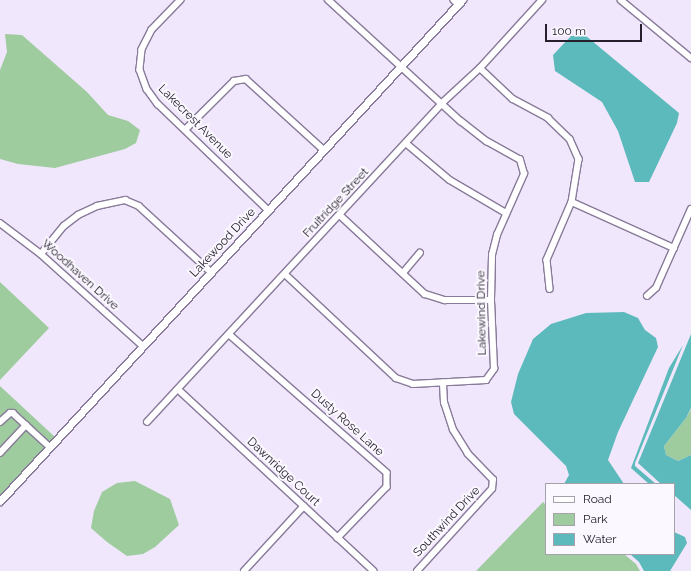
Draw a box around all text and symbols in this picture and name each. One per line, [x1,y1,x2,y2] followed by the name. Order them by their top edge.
[547,16,644,42] scale bar
[552,24,586,38] text: 100 m
[155,82,235,162] street label: Lakecrest Avenue
[300,165,372,241] street label: Fruitridge Street
[187,205,259,281] street label: Lakewood Drive
[38,237,122,313] street label: Woodhaven Drive
[474,270,490,356] street label: Lakewind Drive
[307,386,387,460] street label: Dusty Rose Lane
[244,435,322,509] street label: Dawnridge Court
[545,483,675,555] legend
[411,484,483,560] street label: Southwind Drive
[583,492,612,506] text: Road
[583,512,608,526] text: Park
[583,532,617,546] text: Water

